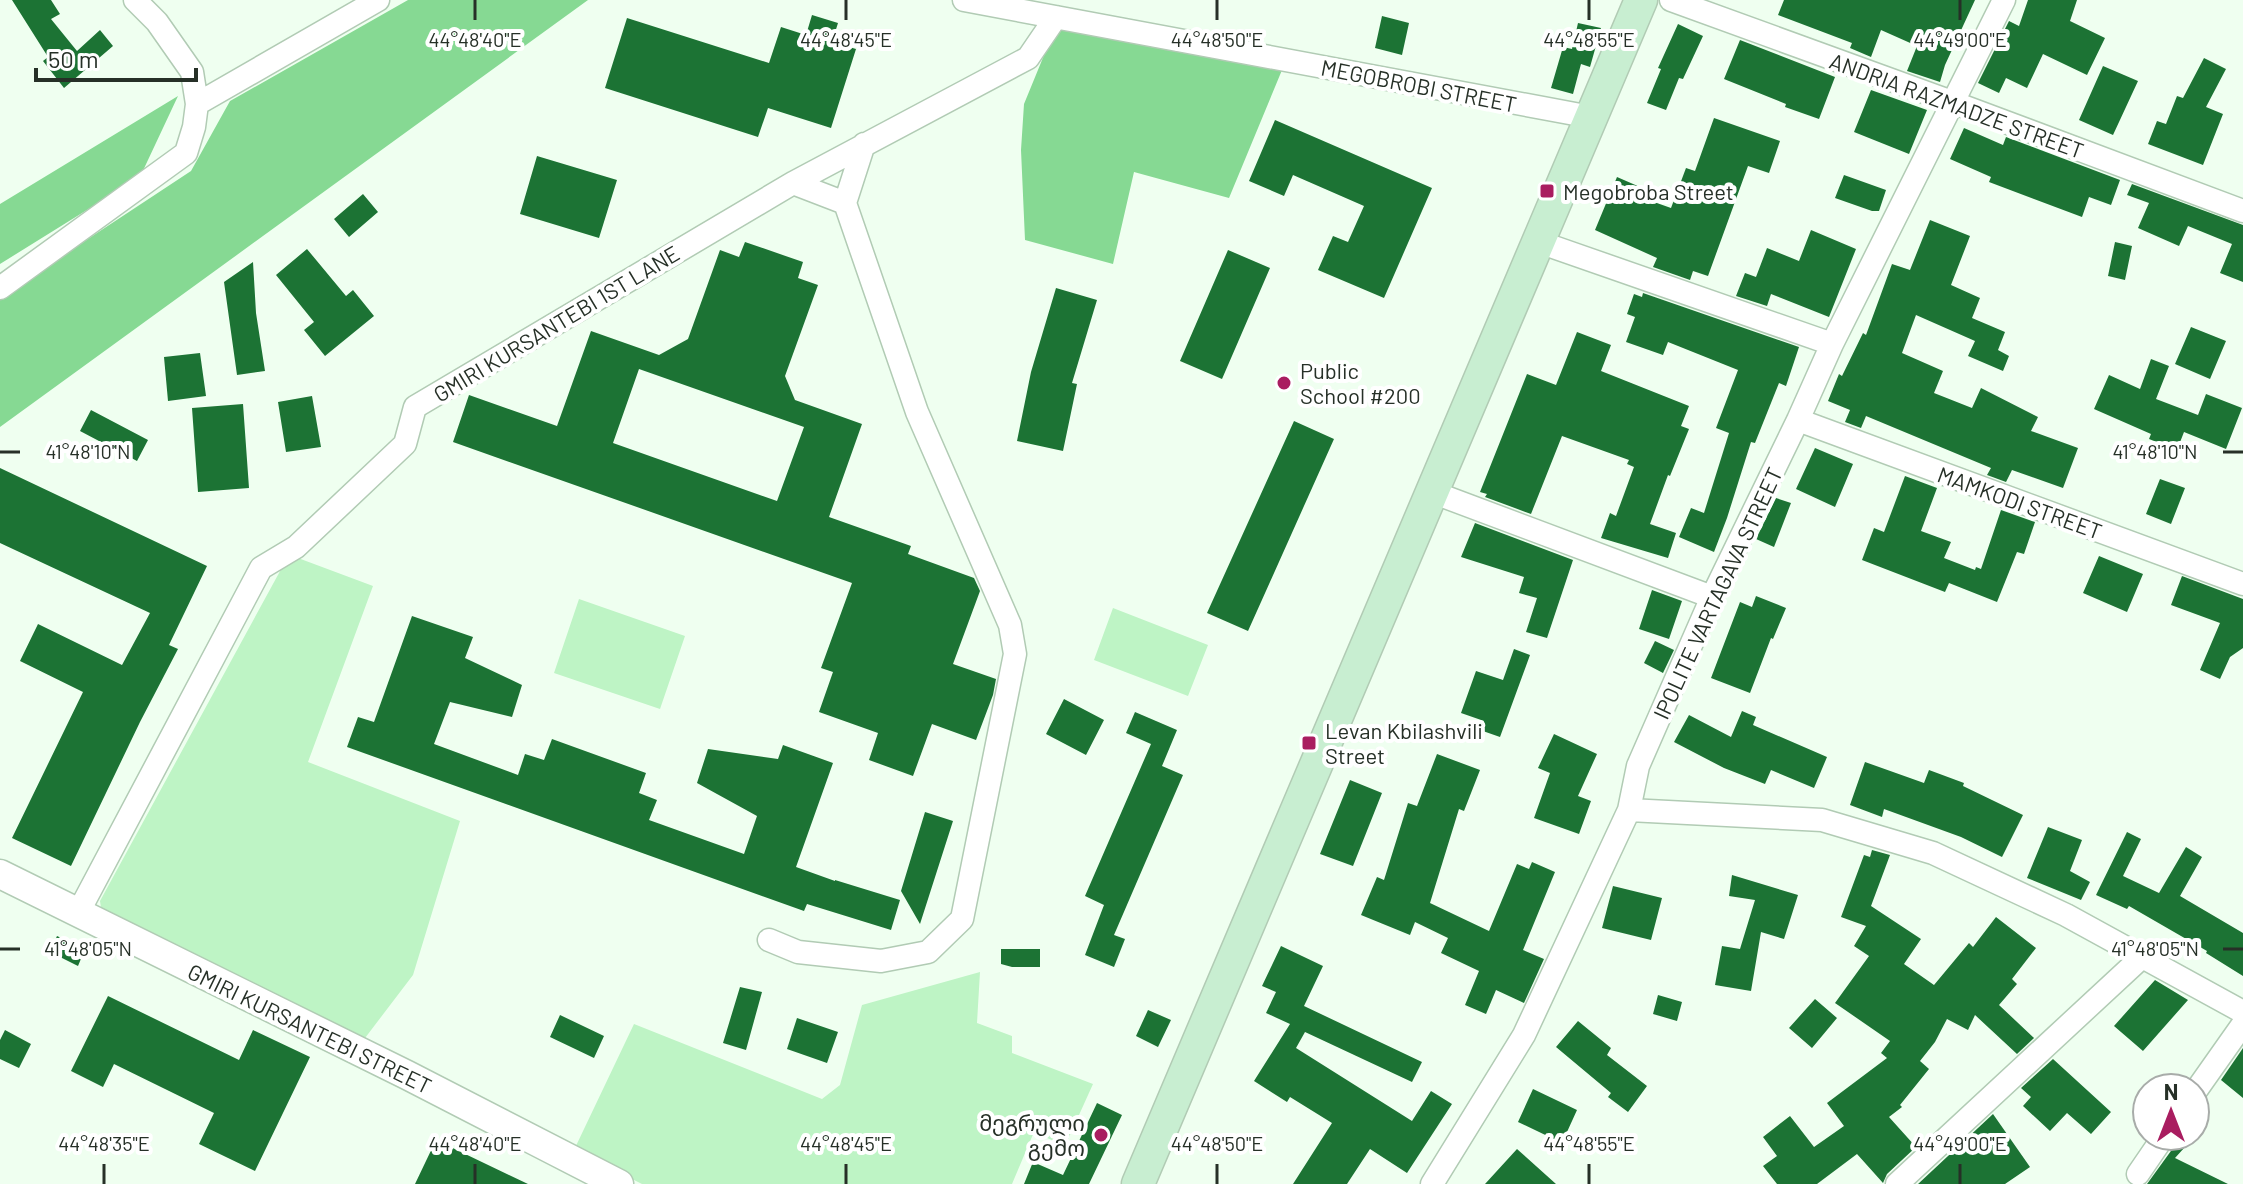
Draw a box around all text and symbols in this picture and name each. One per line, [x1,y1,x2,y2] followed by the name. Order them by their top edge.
[428,27,522,51] text: 44°48'40"E
[800,27,892,51] text: 44°48'45"E
[1171,27,1263,51] text: 44°48'50"E
[1543,27,1635,51] text: 44°48'55"E
[1913,27,2007,51] text: 44°49'00"E
[36,32,196,82] scale bar
[48,44,99,73] text: 50 m
[1826,47,2088,163] street label: ANDRIA RAZMADZE STREET
[1319,53,1519,117] street label: MEGOBROBI STREET
[1563,178,1734,204] place label: Megobroba Street
[1538,182,1556,200] marker: Megobroba Street
[428,239,684,407] street label: GMIRI KURSANTEBI 1ST LANE
[1300,357,1421,408] place label: Public School #200
[1275,374,1293,392] marker: Public School #200
[46,439,130,463] text: 41°48'10"N
[2113,439,2197,463] text: 41°48'10"N
[1934,460,2106,544] street label: MAMKODI STREET
[1647,463,1787,723] street label: IPOLITE VARTAGAVA STREET
[1325,717,1483,768] place label: Levan Kbilashvili Street
[1300,734,1318,752] marker: Levan Kbilashvili Street
[44,936,132,960] text: 41°48'05"N
[2111,936,2199,960] text: 41°48'05"N
[184,958,436,1098] street label: GMIRI KURSANTEBI STREET
[2131,1072,2211,1152] north arrow
[2164,1078,2178,1104] text: N
[979,1109,1085,1161] place label: მეგრული გემო
[1092,1126,1110,1144] marker: მეგრული გემო
[58,1131,150,1155] text: 44°48'35"E
[428,1131,522,1155] text: 44°48'40"E
[800,1131,892,1155] text: 44°48'45"E
[1171,1131,1263,1155] text: 44°48'50"E
[1543,1131,1635,1155] text: 44°48'55"E
[1913,1131,2007,1155] text: 44°49'00"E

